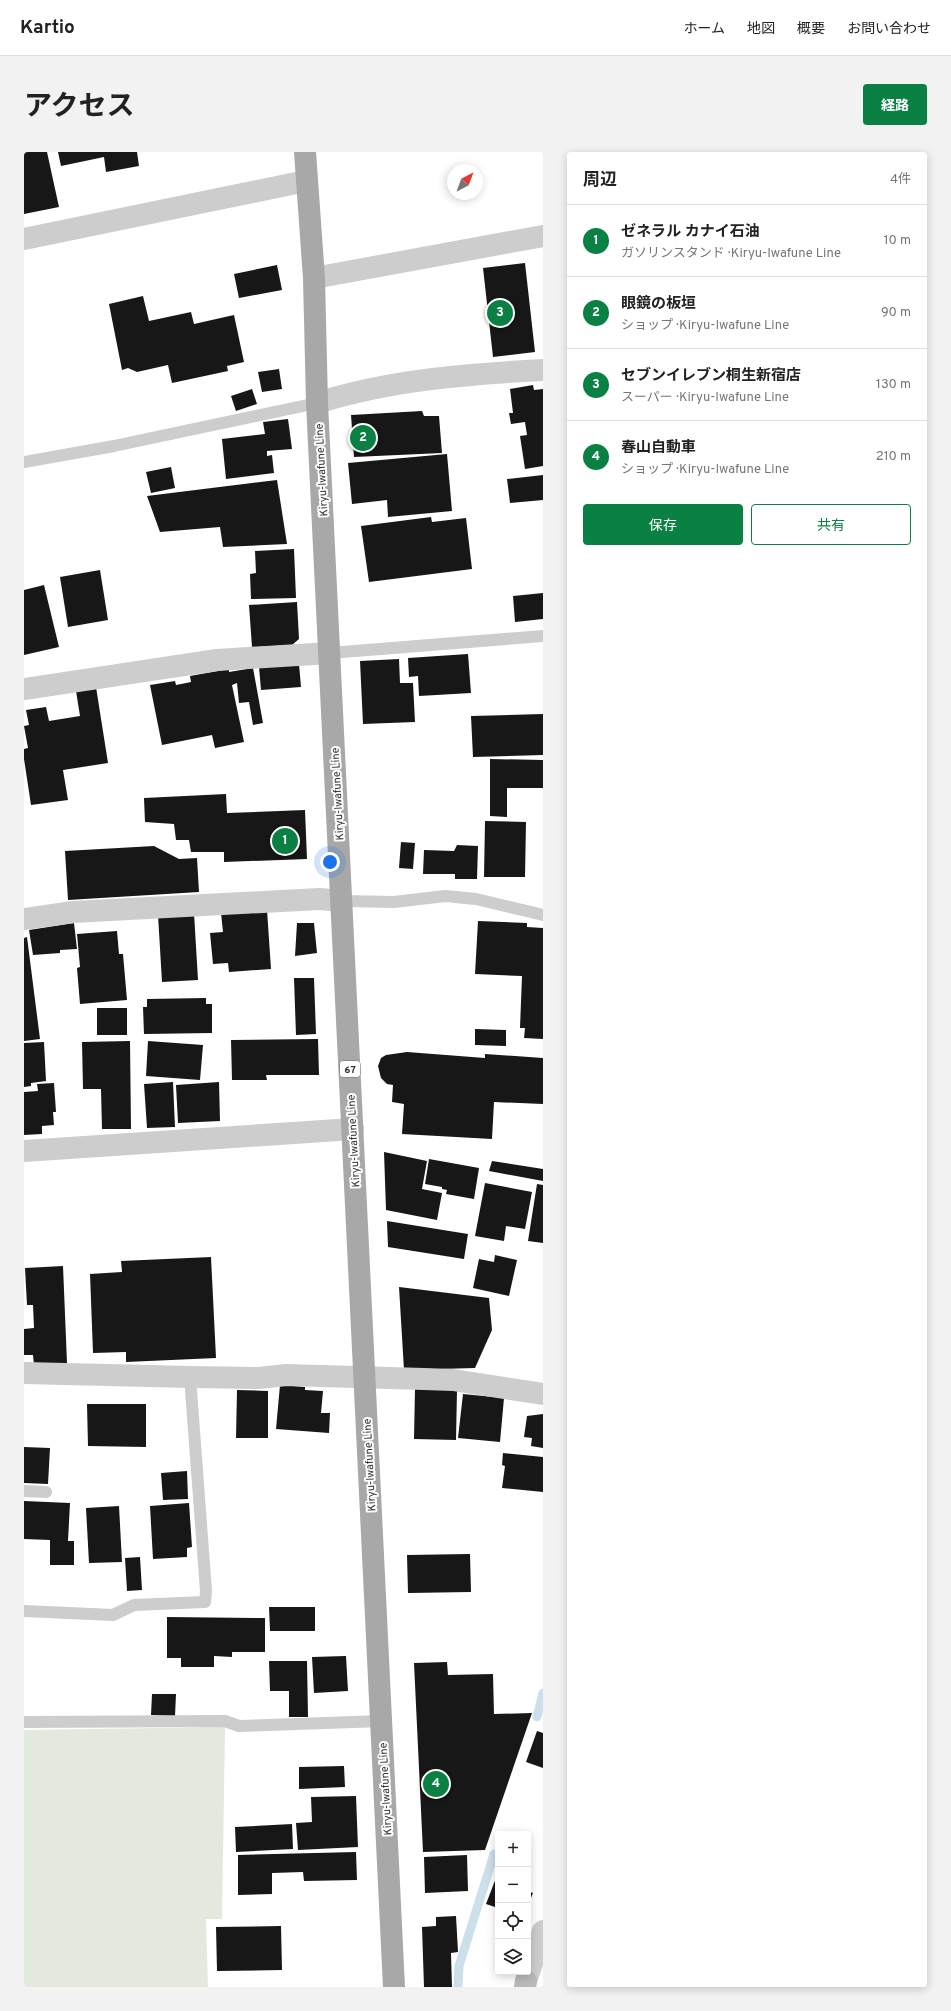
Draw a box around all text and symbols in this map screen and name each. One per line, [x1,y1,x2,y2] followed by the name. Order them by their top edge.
[20,16,75,40] text: Kartio
[683,21,725,38] text: ホーム
[747,21,775,38] text: 地図
[797,21,825,38] text: 概要
[847,21,931,38] text: お問い合わせ
[863,84,927,125] button: 経路
[24,90,135,126] text: アクセス
[447,164,483,200] north arrow
[583,170,617,192] text: 周辺
[890,172,911,188] text: 4件
[621,223,760,242] text: ゼネラル カナイ石油
[593,233,599,249] text: 1
[884,233,911,249] text: 10 m
[621,246,841,262] text: ガソリンスタンド · Kiryu-Iwafune Line
[621,295,696,314] text: 眼鏡の板垣
[487,298,513,328] pin: 3
[592,305,600,321] text: 2
[881,305,911,321] text: 90 m
[621,318,789,334] text: ショップ · Kiryu-Iwafune Line
[621,367,801,386] text: セブンイレブン桐生新宿店
[592,377,600,393] text: 3
[876,377,911,393] text: 130 m
[621,390,789,406] text: スーパー · Kiryu-Iwafune Line
[313,423,331,517] street label: Kiryu-Iwafune Line
[350,423,376,453] pin: 2
[621,439,696,458] text: 春山自動車
[592,449,600,465] text: 4
[876,449,911,465] text: 210 m
[621,462,789,478] text: ショップ · Kiryu-Iwafune Line
[583,504,743,545] button: 保存
[751,504,911,545] button: 共有
[329,747,347,841] street label: Kiryu-Iwafune Line
[272,826,298,856] pin: 1
[320,852,340,872] your location
[340,1061,360,1077] road number: 67
[345,1094,363,1188] street label: Kiryu-Iwafune Line
[361,1418,379,1512] street label: Kiryu-Iwafune Line
[377,1742,395,1836] street label: Kiryu-Iwafune Line
[423,1769,449,1799] pin: 4
[495,1831,531,1975] map controls
[495,1831,531,1867] button: +
[495,1867,531,1903] button: −
[495,1903,531,1939] button: locate
[495,1939,531,1975] button: layers

